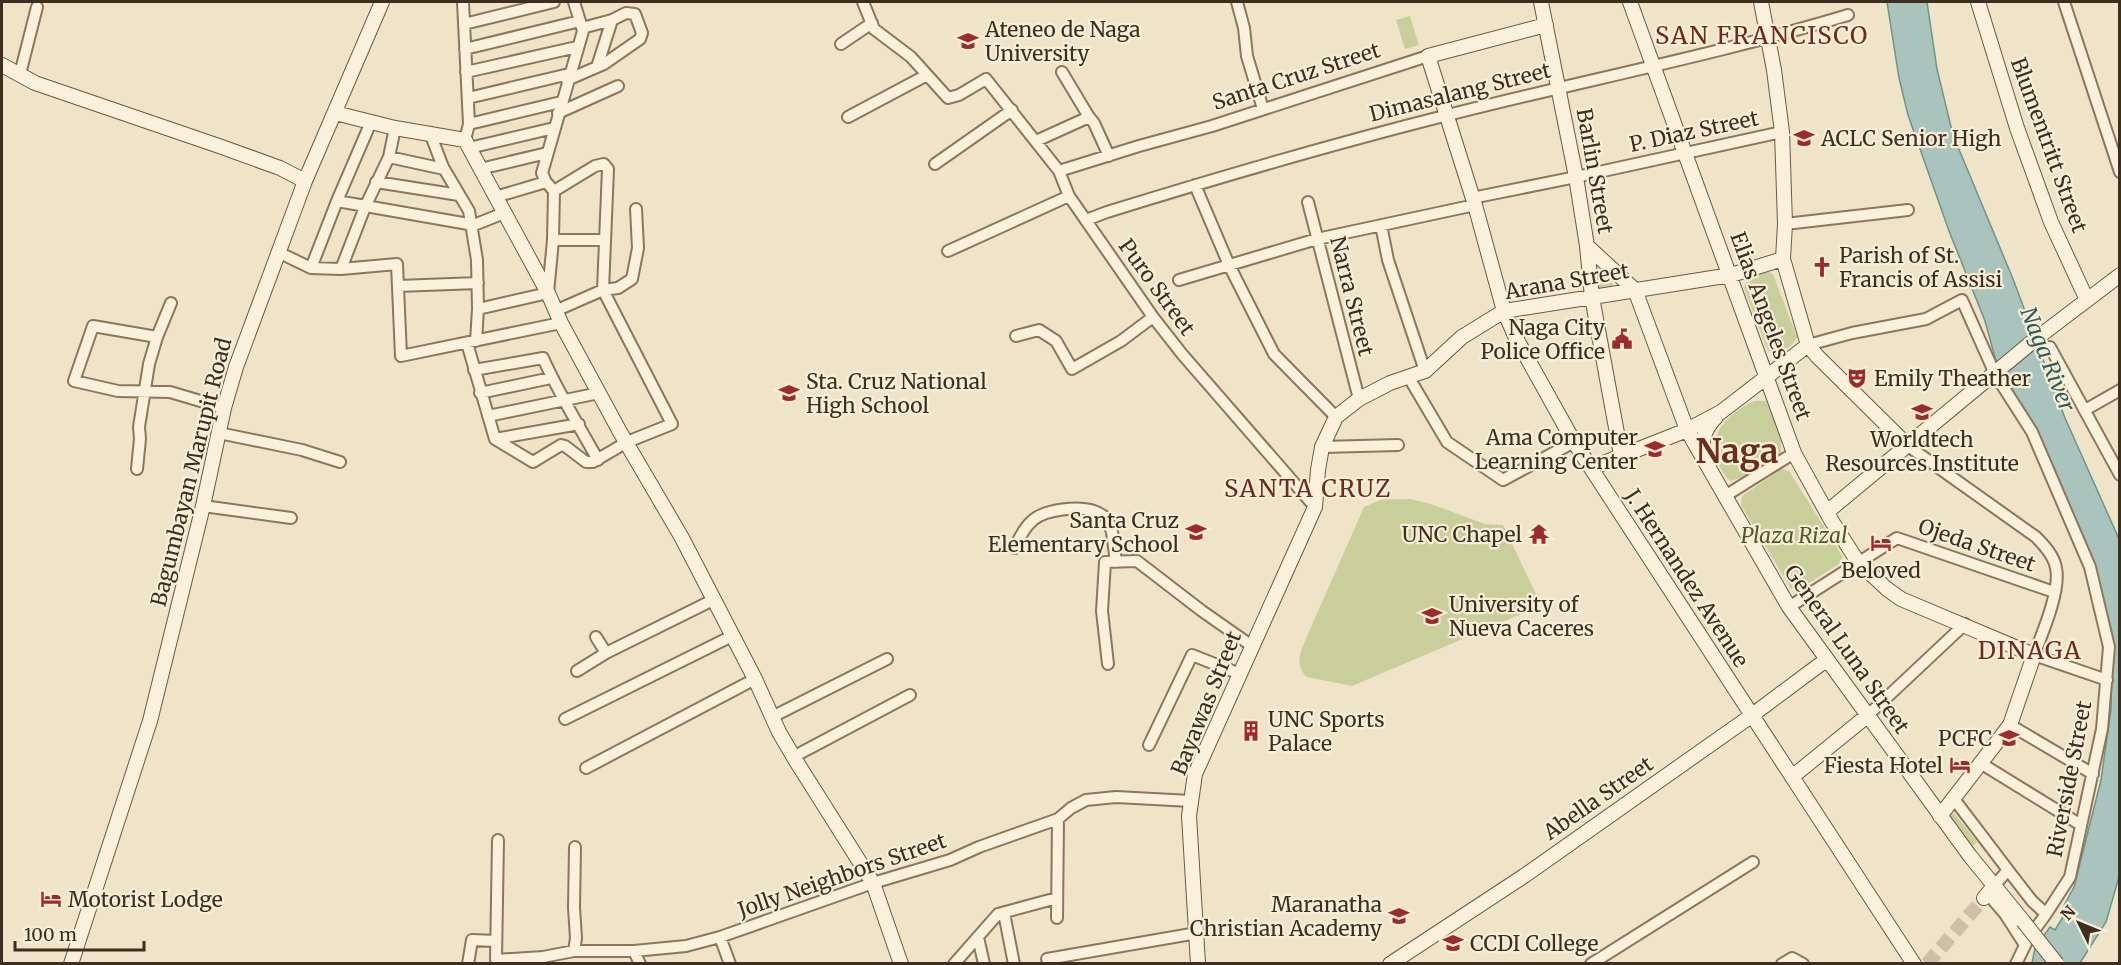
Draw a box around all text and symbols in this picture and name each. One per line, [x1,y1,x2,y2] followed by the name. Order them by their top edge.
[984,16,1141,67] place label: Ateneo de Naga University
[1655,20,1869,51] district label: SAN FRANCISCO
[956,29,980,53] school or university icon: Ateneo de Naga University
[1209,36,1383,116] street label: Santa Cruz Street
[2005,54,2093,236] street label: Blumentritt Street
[1366,56,1554,128] street label: Dimasalang Street
[1627,104,1761,158] street label: P. Diaz Street
[1571,106,1619,236] street label: Barlin Street
[1820,125,2002,152] place label: ACLC Senior High
[1792,126,1816,150] school or university icon: ACLC Senior High
[1724,228,1818,424] street label: Elias Angeles Street
[1113,233,1201,341] street label: Puro Street
[1324,233,1380,359] street label: Narra Street
[1839,242,2002,293] place label: Parish of St. Francis of Assisi
[1810,255,1834,279] church icon: Parish of St. Francis of Assisi
[1502,257,1631,305] street label: Arana Street
[2014,303,2082,416] water label: Naga River
[1480,314,1606,365] place label: Naga City Police Office
[1610,327,1634,351] public building icon: Naga City Police Office
[145,334,238,609] street label: Bagumbayan Marupit Road
[1874,365,2031,392] place label: Emily Theather
[1845,366,1869,390] theatre icon: Emily Theather
[806,368,987,419] place label: Sta. Cruz National High School
[777,381,801,405] school or university icon: Sta. Cruz National High School
[1910,400,1934,424] school or university icon: Worldtech Resources Institute
[1475,424,1638,475] place label: Ama Computer Learning Center
[1825,426,2019,477] place label: Worldtech Resources Institute
[1696,431,1778,472] district label: Naga
[1643,437,1667,461] school or university icon: Ama Computer Learning Center
[1224,473,1392,504] district label: SANTA CRUZ
[1619,483,1755,672] street label: J. Hernandez Avenue
[988,507,1180,558] place label: Santa Cruz Elementary School
[1915,512,2039,578] street label: Ojeda Street
[1184,520,1208,544] school or university icon: Santa Cruz Elementary School
[1402,521,1522,548] place label: UNC Chapel
[1527,522,1551,546] temple icon: UNC Chapel
[1741,522,1847,549] park label: Plaza Rizal
[1869,531,1893,555] hotel icon: Beloved
[1841,557,1921,584] place label: Beloved
[1779,559,1915,739] street label: General Luna Street
[1449,591,1594,642] place label: University of Nueva Caceres
[1420,604,1444,628] school or university icon: University of Nueva Caceres
[1165,627,1247,779] street label: Bayawas Street
[1978,635,2082,666] district label: DINAGA
[2041,699,2097,859] street label: Riverside Street
[1268,706,1385,757] place label: UNC Sports Palace
[1239,719,1263,743] building icon: UNC Sports Palace
[1938,725,1992,752] place label: PCFC
[1997,726,2021,750] school or university icon: PCFC
[1537,750,1658,846] street label: Abella Street
[1824,752,1943,779] place label: Fiesta Hotel
[1948,753,1972,777] hotel icon: Fiesta Hotel
[733,827,950,924] street label: Jolly Neighbors Street
[68,886,223,913] place label: Motorist Lodge
[39,887,63,911] hotel icon: Motorist Lodge
[1190,891,1383,942] place label: Maranatha Christian Academy
[2049,893,2109,953] north arrow
[2056,901,2080,924] text: N
[1387,904,1411,928] school or university icon: Maranatha Christian Academy
[15,914,144,952] scale bar
[24,923,77,946] text: 100 m
[1470,930,1598,957] place label: CCDI College
[1441,931,1465,955] school or university icon: CCDI College

